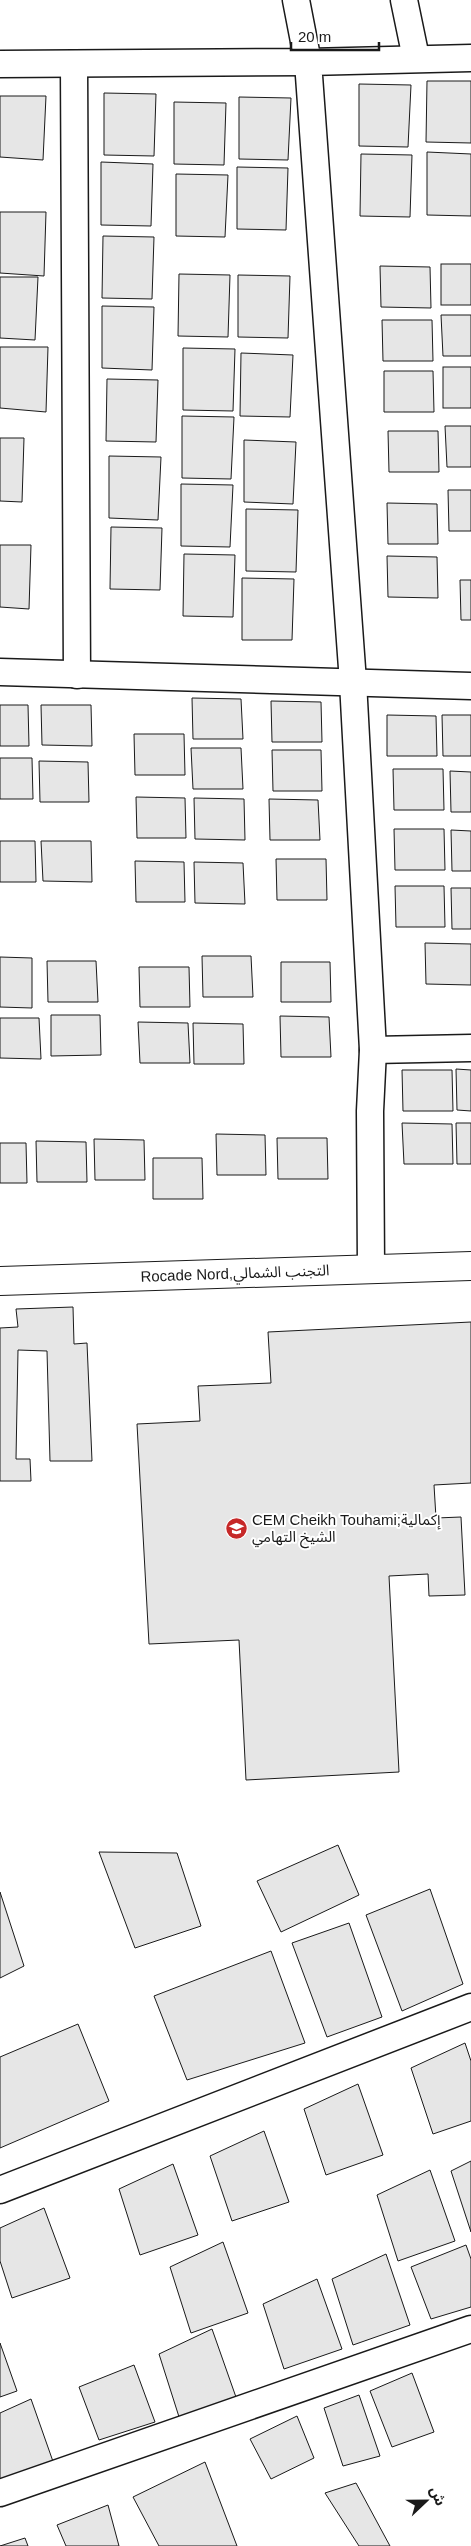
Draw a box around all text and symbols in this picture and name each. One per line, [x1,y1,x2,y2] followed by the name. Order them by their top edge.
[291,20,378,52] scale bar
[298,28,331,45] text: 20 m
[140,1261,330,1288] street label: Rocade Nord,التجنب الشمالي
[252,1511,441,1549] place label: CEM Cheikh Touhami;إكمالية الشيخ التهامي
[224,1516,248,1540] school or university icon: CEM Cheikh Touhami;إكمالية الشيخ التهامي
[401,2476,451,2526] north arrow
[427,2484,449,2508] text: ش

